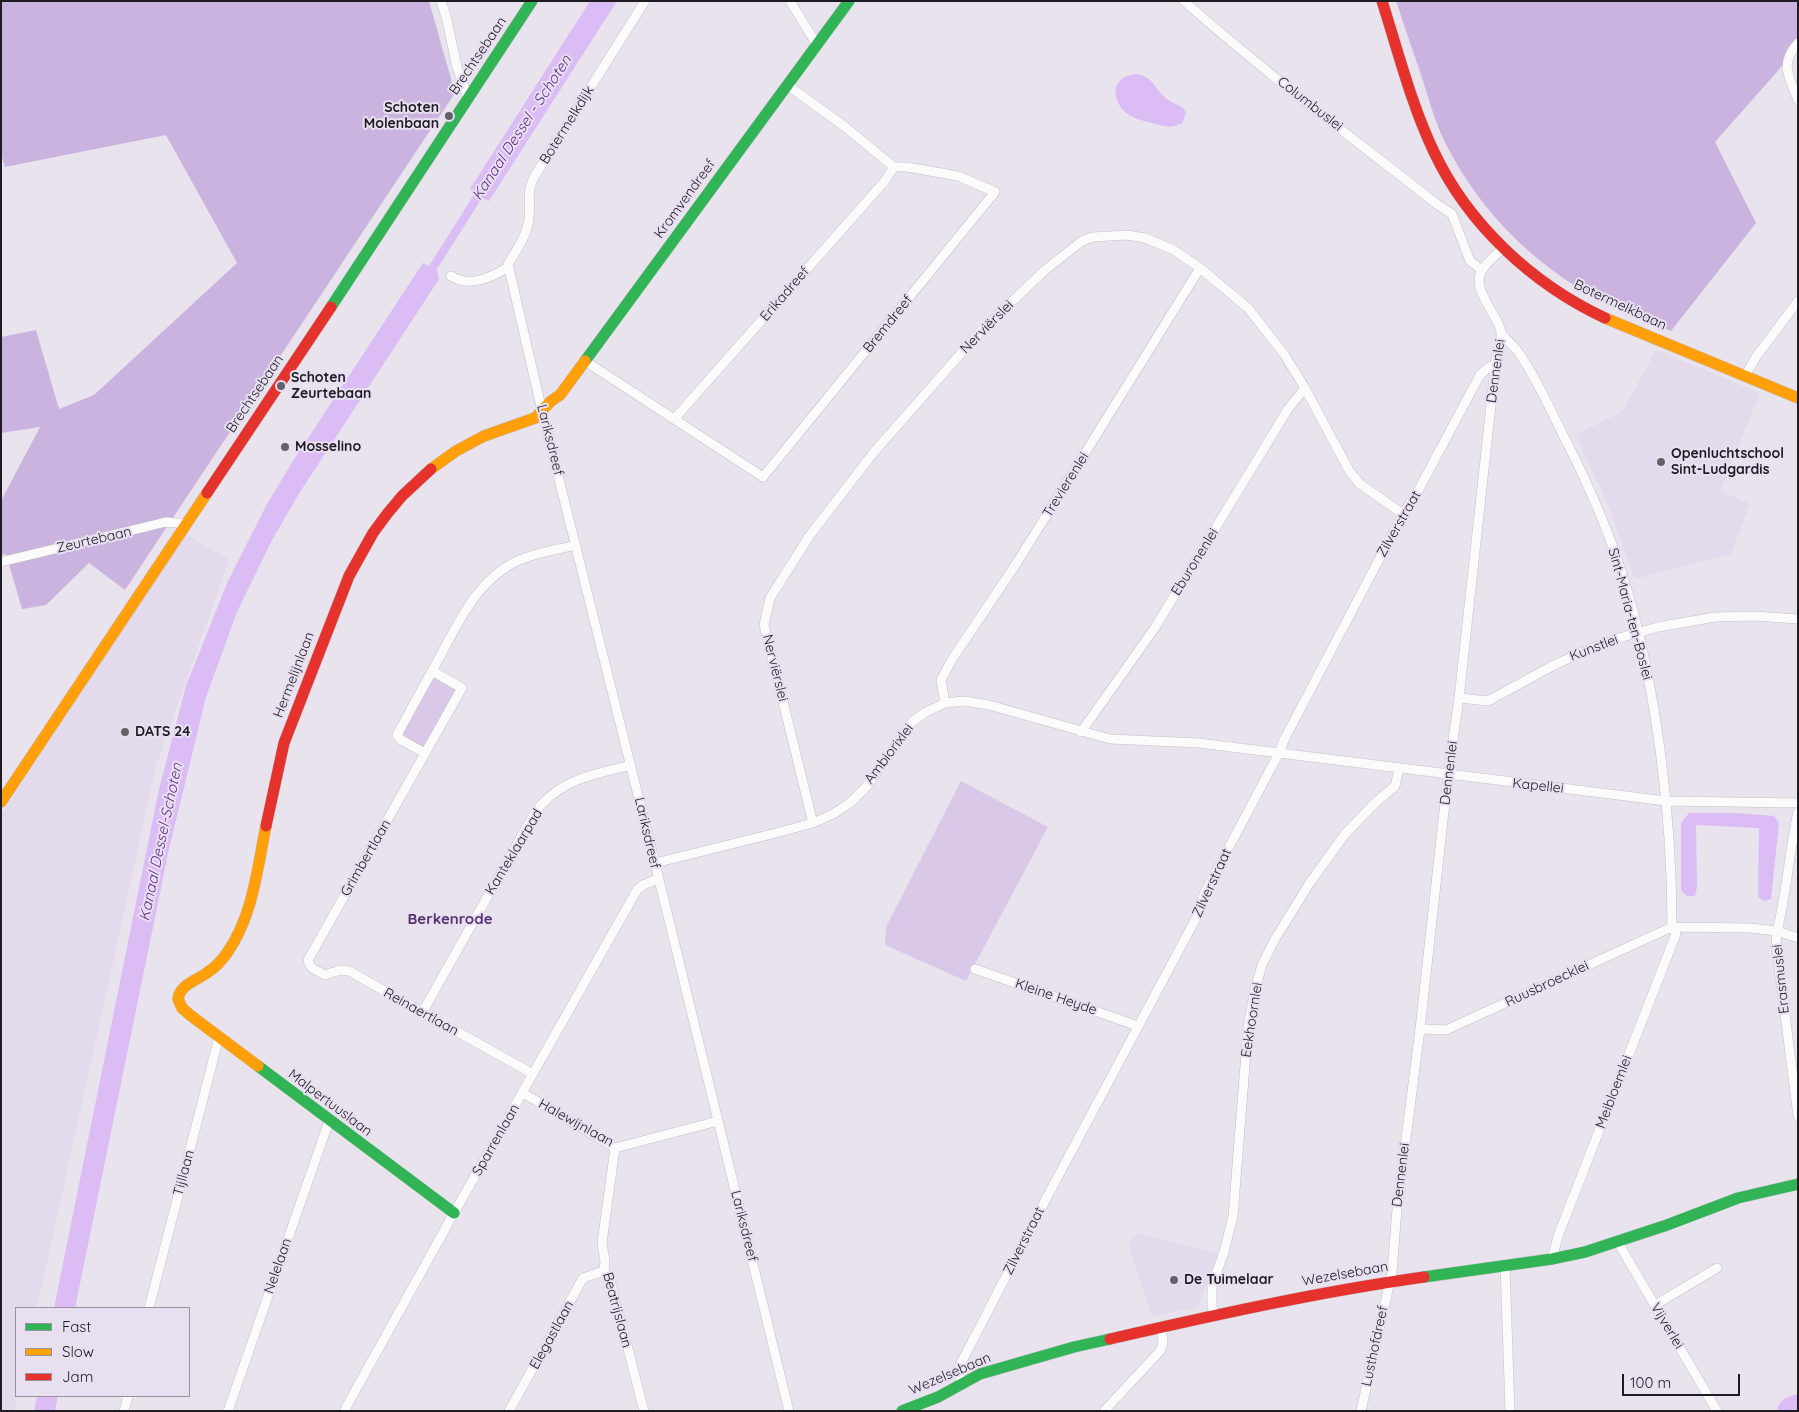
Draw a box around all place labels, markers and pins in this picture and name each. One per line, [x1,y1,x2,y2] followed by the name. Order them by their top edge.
[364,100,439,132] place label: Schoten Molenbaan
[443,110,455,122] marker: Schoten Molenbaan
[291,370,371,402] place label: Schoten Zeurtebaan
[275,380,287,392] marker: Schoten Zeurtebaan
[295,439,361,455] place label: Mosselino
[279,441,291,453] marker: Mosselino
[1671,446,1784,478] place label: Openluchtschool Sint-Ludgardis
[1655,456,1667,468] marker: Openluchtschool Sint-Ludgardis
[135,724,190,740] place label: DATS 24
[119,726,131,738] marker: DATS 24
[1184,1272,1274,1288] place label: De Tuimelaar
[1168,1274,1180,1286] marker: De Tuimelaar

